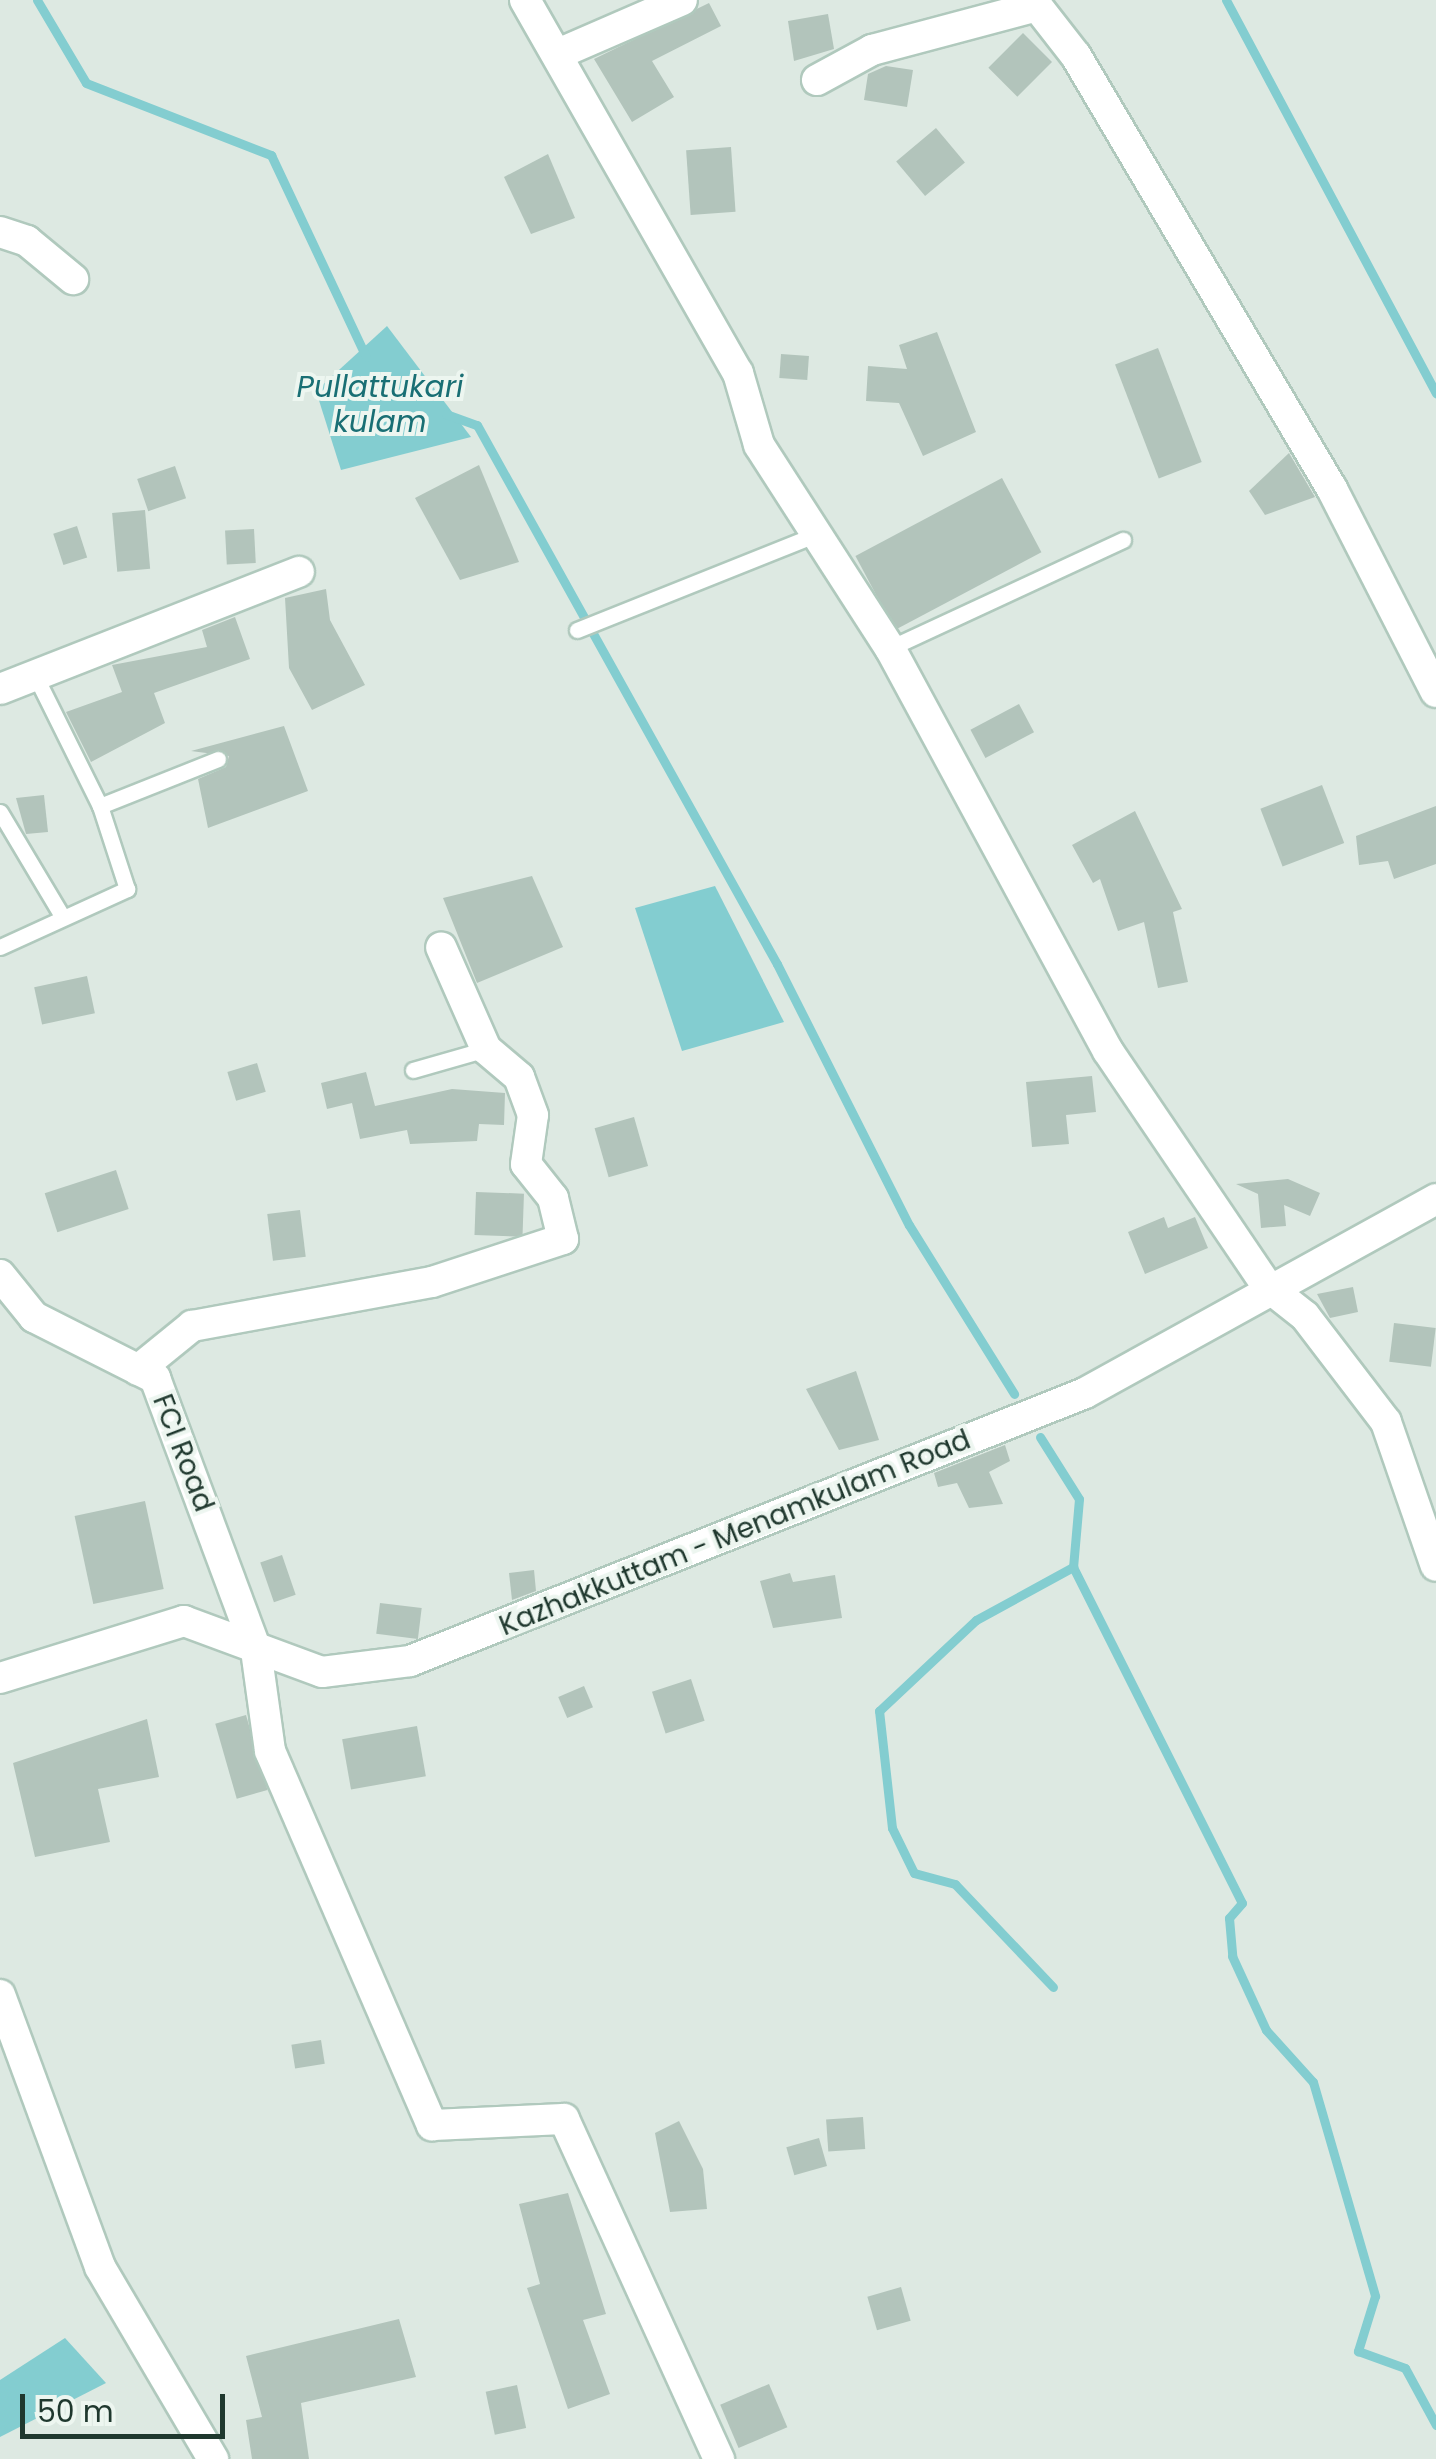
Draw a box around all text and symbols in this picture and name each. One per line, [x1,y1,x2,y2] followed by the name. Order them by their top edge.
[297,369,463,440] water label: Pullattukari kulam
[145,1390,221,1516] street label: FCI Road
[495,1423,975,1643] street label: Kazhakkuttam - Menamkulam Road
[25,2374,230,2436] scale bar
[37,2390,114,2433] text: 50 m

